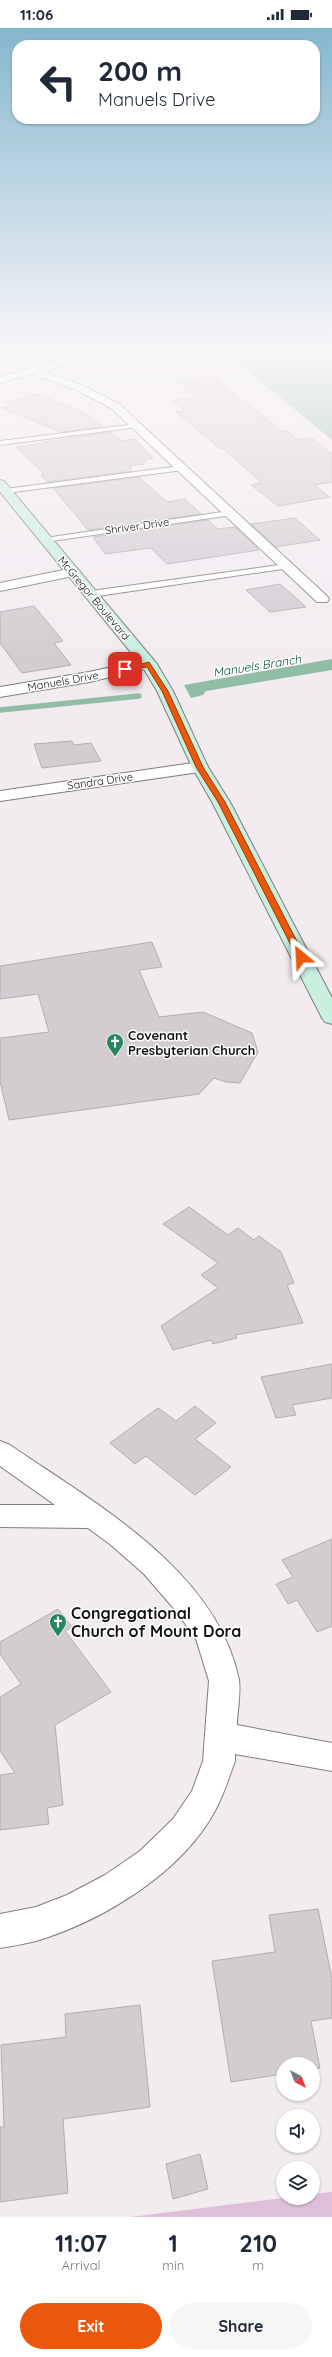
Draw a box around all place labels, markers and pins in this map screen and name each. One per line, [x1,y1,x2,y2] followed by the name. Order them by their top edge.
[108,652,142,686] pin
[128,1027,255,1058] place label: Covenant Presbyterian Church
[105,1032,125,1057] church icon: Covenant Presbyterian Church
[71,1603,241,1641] place label: Congregational Church of Mount Dora
[48,1612,68,1637] church icon: Congregational Church of Mount Dora

